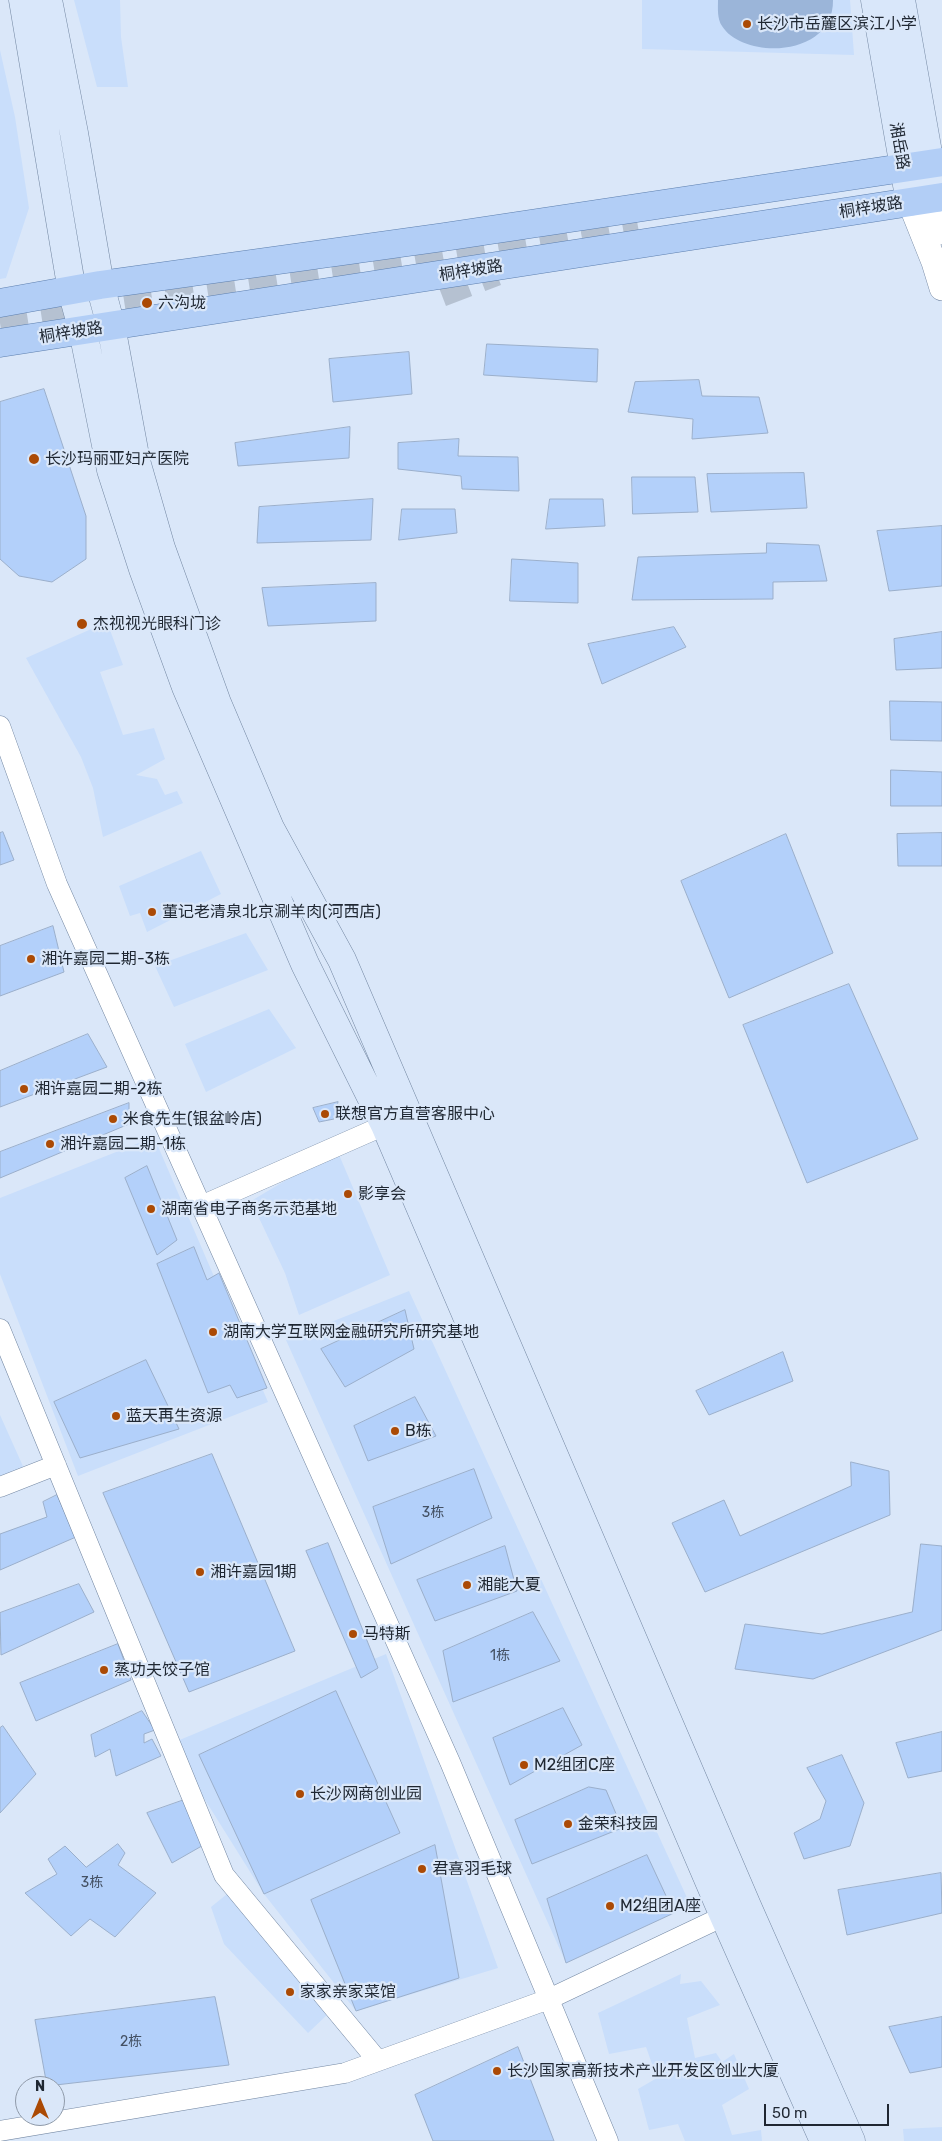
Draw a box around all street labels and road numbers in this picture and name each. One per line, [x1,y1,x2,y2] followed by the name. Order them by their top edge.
[885,121,913,171] street label: 湘岳路
[838,194,904,222] street label: 桐梓坡路
[438,257,504,285] street label: 桐梓坡路
[38,319,104,347] street label: 桐梓坡路

